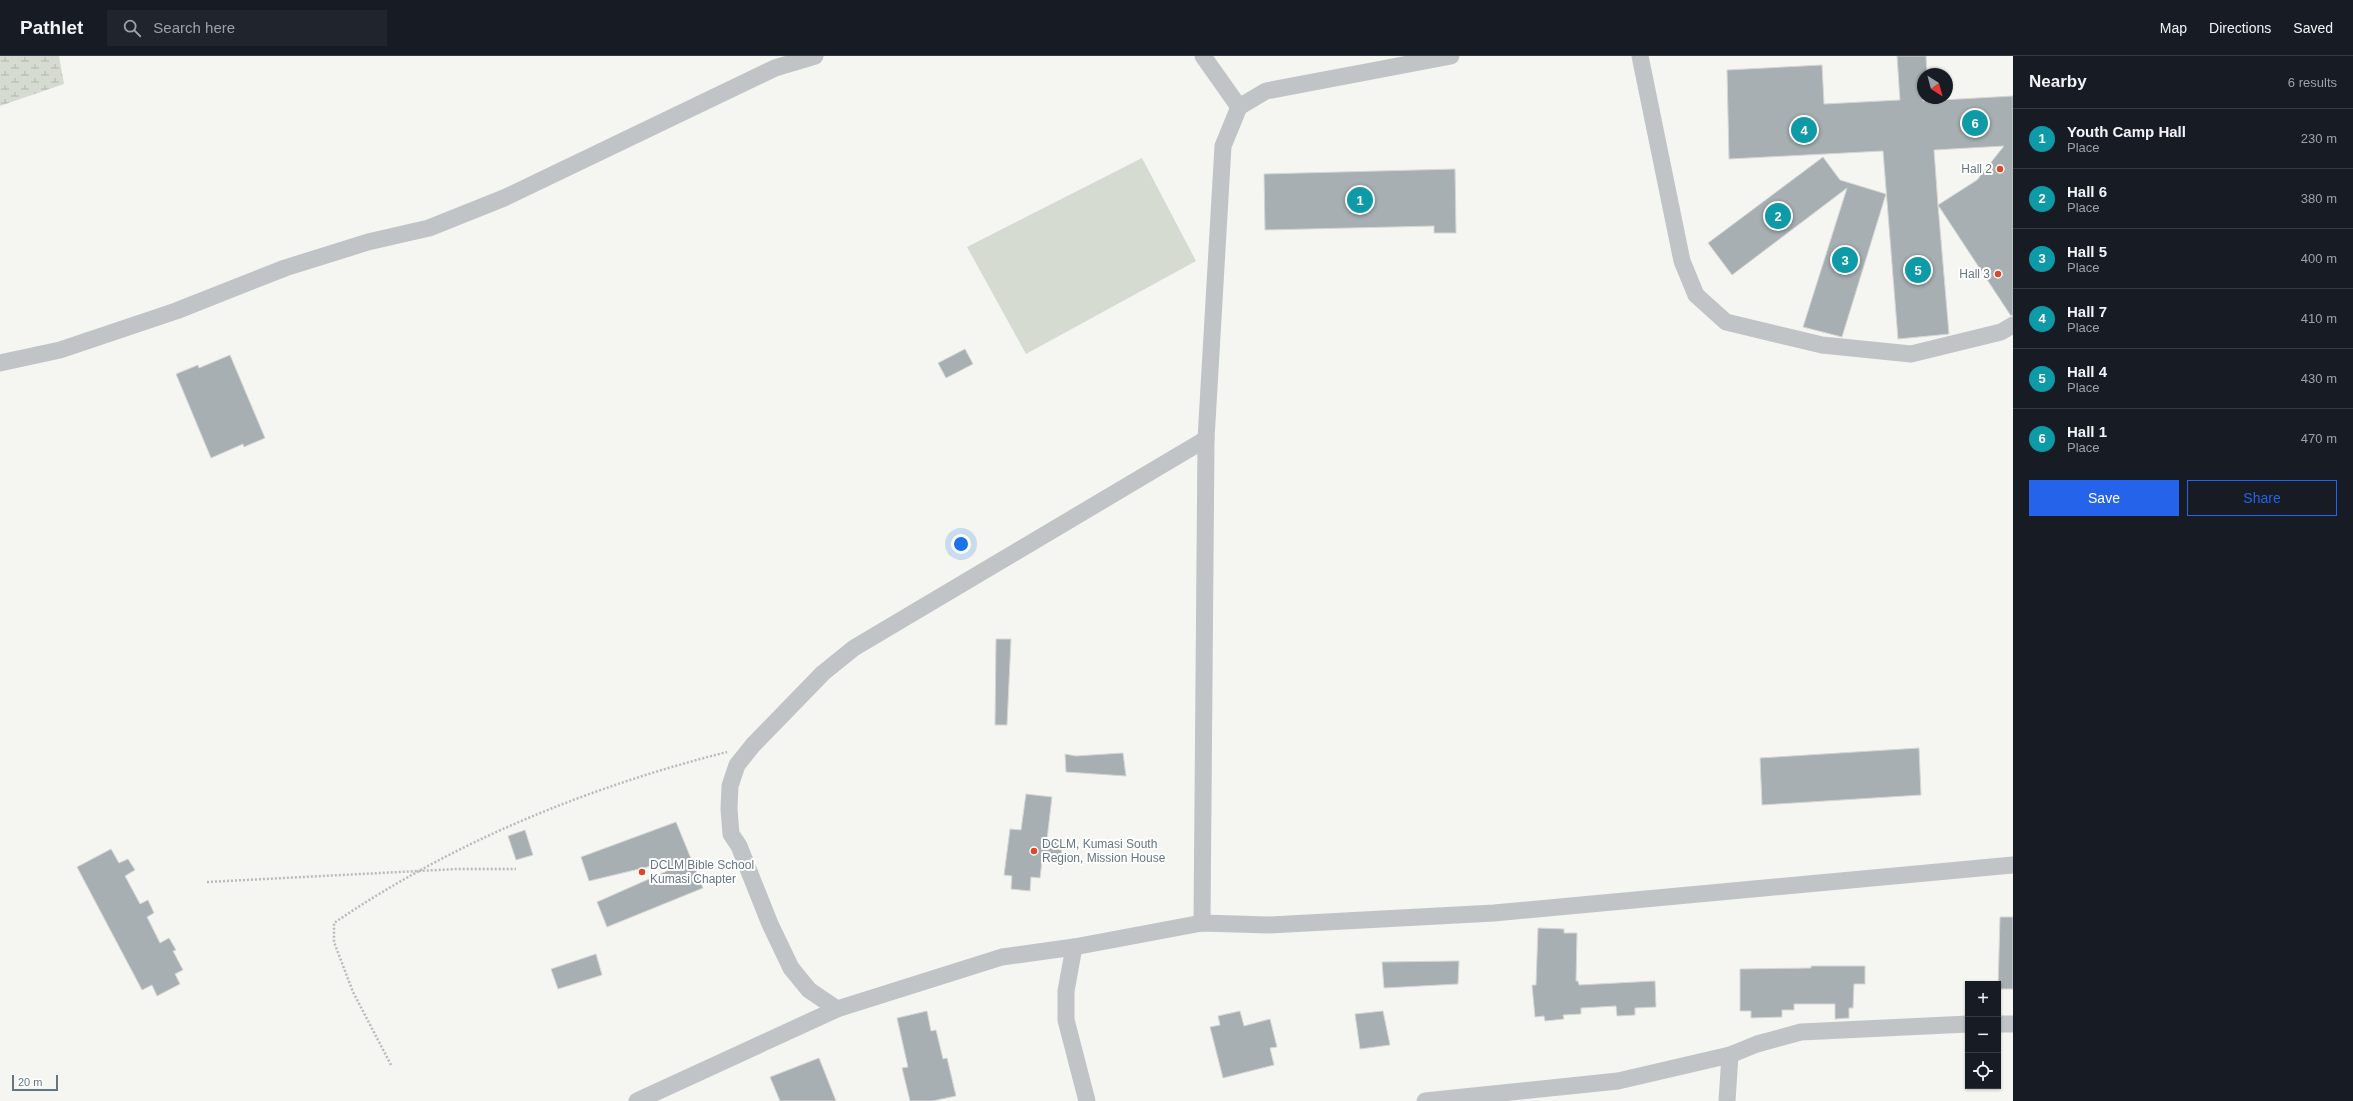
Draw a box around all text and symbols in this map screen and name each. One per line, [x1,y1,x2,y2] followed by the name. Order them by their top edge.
[107,10,387,46] search box
[20,17,83,38] text: Pathlet
[121,17,143,39] icon: search
[153,19,235,36] text: Search here
[2160,20,2187,36] text: Map
[2209,20,2271,36] text: Directions
[2293,20,2333,36] text: Saved
[1917,68,1953,104] north arrow
[2029,72,2087,91] text: Nearby
[2288,75,2337,90] text: 6 results
[1962,108,1988,138] pin: 6
[1791,115,1817,145] pin: 4
[2067,123,2186,140] text: Youth Camp Hall
[2038,131,2046,146] text: 1
[2301,131,2337,146] text: 230 m
[2067,140,2100,155] text: Place
[1961,162,1992,176] place label: Hall 2
[1995,164,2005,174] marker: Hall 2
[2067,183,2107,200] text: Hall 6
[1347,185,1373,215] pin: 1
[2038,191,2046,206] text: 2
[2301,191,2337,206] text: 380 m
[2067,200,2100,215] text: Place
[1765,201,1791,231] pin: 2
[2067,243,2107,260] text: Hall 5
[1832,245,1858,275] pin: 3
[2038,251,2046,266] text: 3
[2301,251,2337,266] text: 400 m
[1905,255,1931,285] pin: 5
[2067,260,2100,275] text: Place
[1959,267,1990,281] place label: Hall 3
[1993,269,2003,279] marker: Hall 3
[2067,303,2107,320] text: Hall 7
[2038,311,2046,326] text: 4
[2301,311,2337,326] text: 410 m
[2067,320,2100,335] text: Place
[2067,363,2107,380] text: Hall 4
[2038,371,2046,386] text: 5
[2301,371,2337,386] text: 430 m
[2067,380,2100,395] text: Place
[2067,423,2107,440] text: Hall 1
[2038,431,2046,446] text: 6
[2301,431,2337,446] text: 470 m
[2067,440,2100,455] text: Place
[2029,480,2179,516] button: Save
[2187,480,2337,516] button: Share
[951,534,971,554] your location
[1042,837,1166,865] place label: DCLM, Kumasi South Region, Mission House
[1029,846,1039,856] marker: DCLM, Kumasi South Region, Mission House
[650,858,754,886] place label: DCLM Bible School Kumasi Chapter
[637,867,647,877] marker: DCLM Bible School Kumasi Chapter
[1965,981,2001,1089] map controls
[1965,981,2001,1017] button: +
[1965,1017,2001,1053] button: −
[1965,1053,2001,1089] button: locate
[12,1073,58,1092] scale bar
[18,1076,42,1088] text: 20 m

